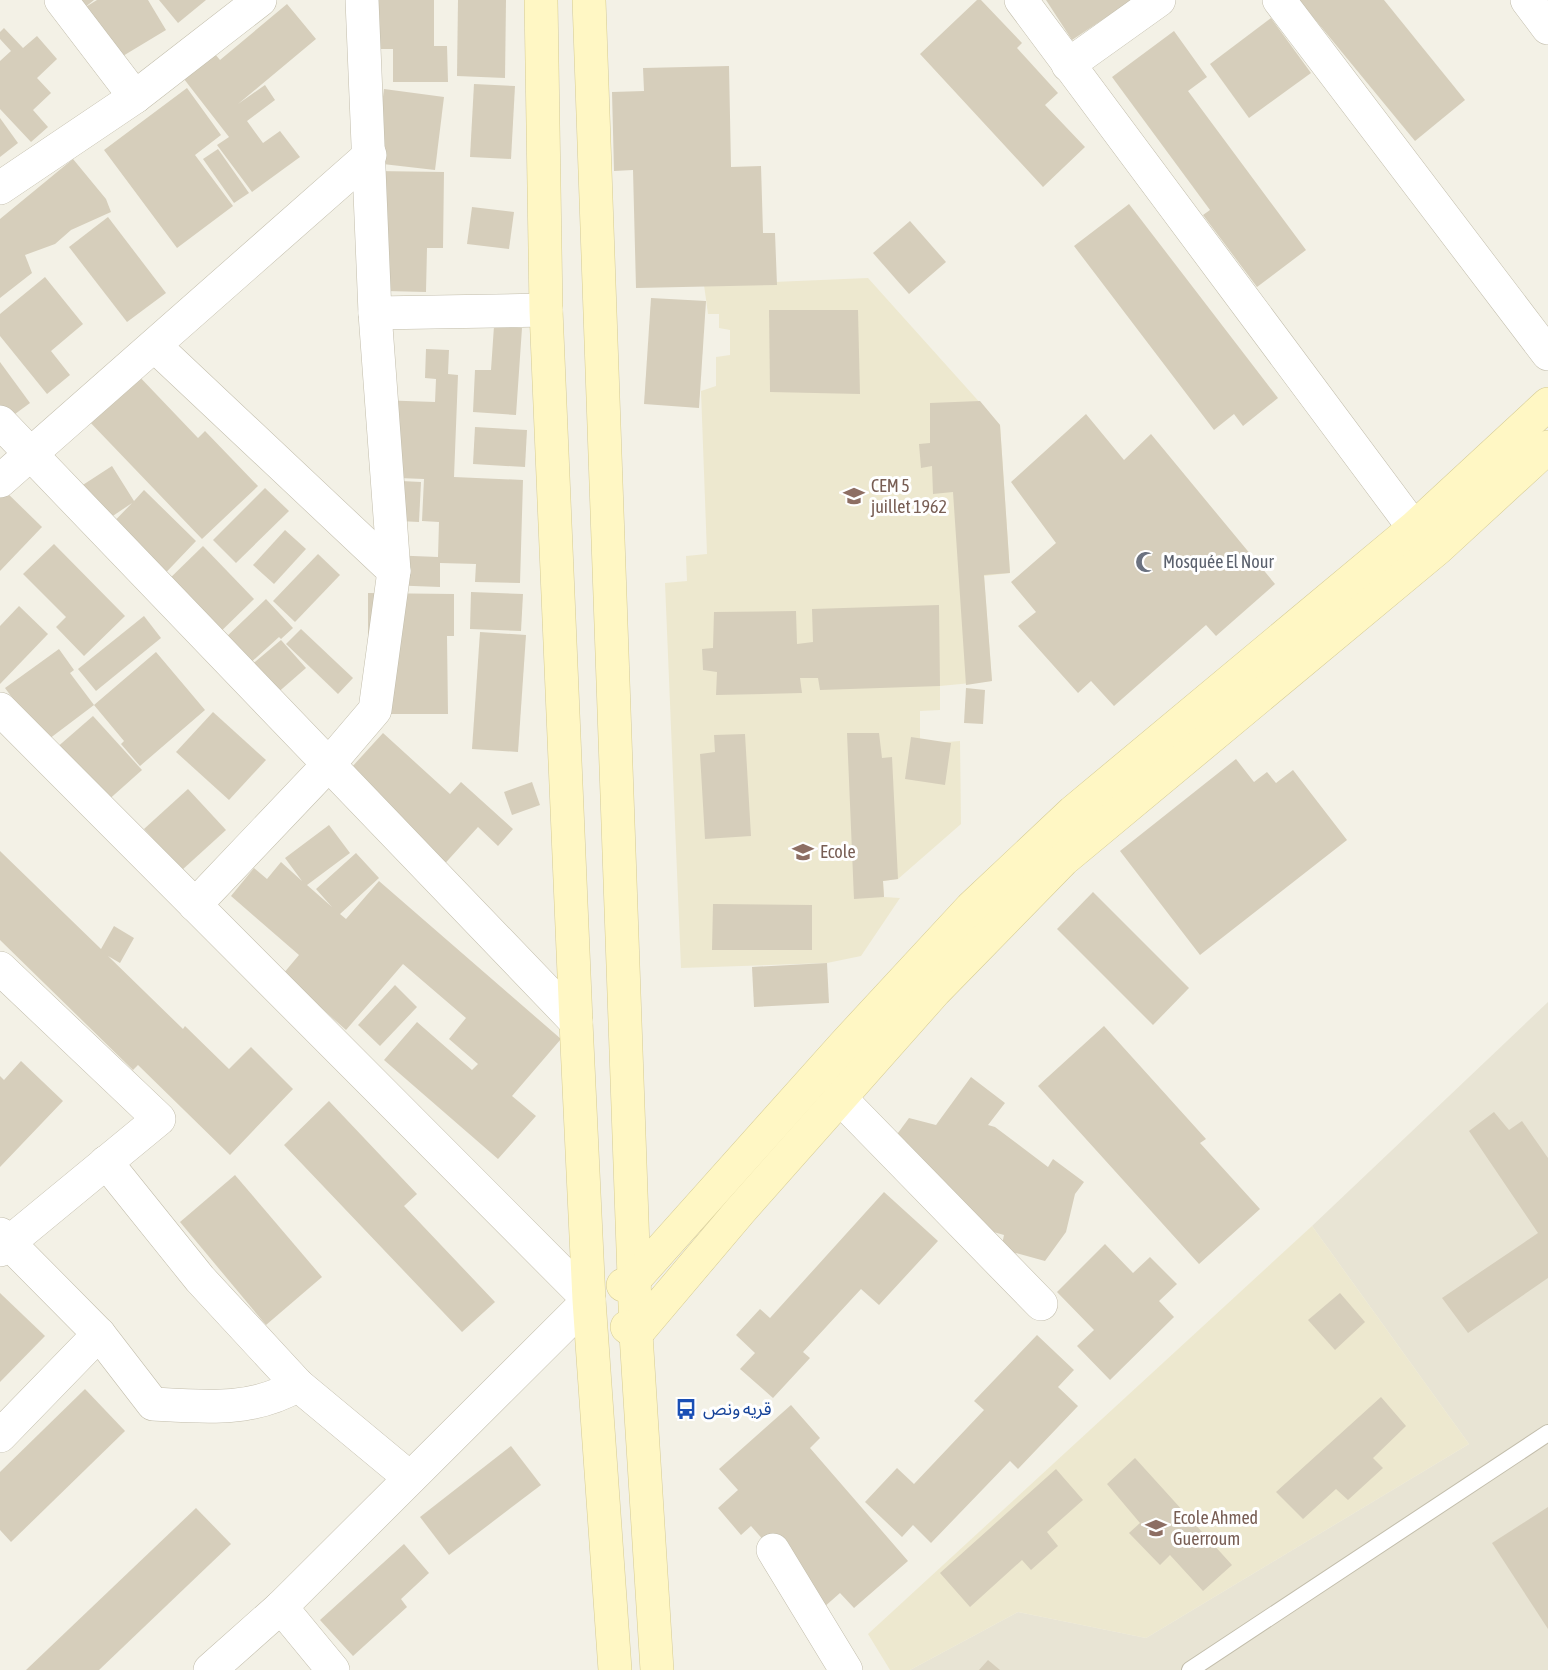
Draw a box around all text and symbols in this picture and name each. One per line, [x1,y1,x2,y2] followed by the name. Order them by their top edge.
[870,475,947,517] place label: CEM 5 juillet 1962
[842,484,866,508] school or university icon: CEM 5 juillet 1962
[1134,550,1158,574] mosque icon: Mosquée El Nour
[1163,551,1274,572] place label: Mosquée El Nour
[791,840,815,864] school or university icon: Ecole
[820,841,856,862] place label: Ecole
[674,1397,698,1421] bus stop icon: قريه ونص
[703,1398,771,1420] place label: قريه ونص
[1173,1507,1258,1549] place label: Ecole Ahmed Guerroum
[1144,1516,1168,1540] school or university icon: Ecole Ahmed Guerroum

